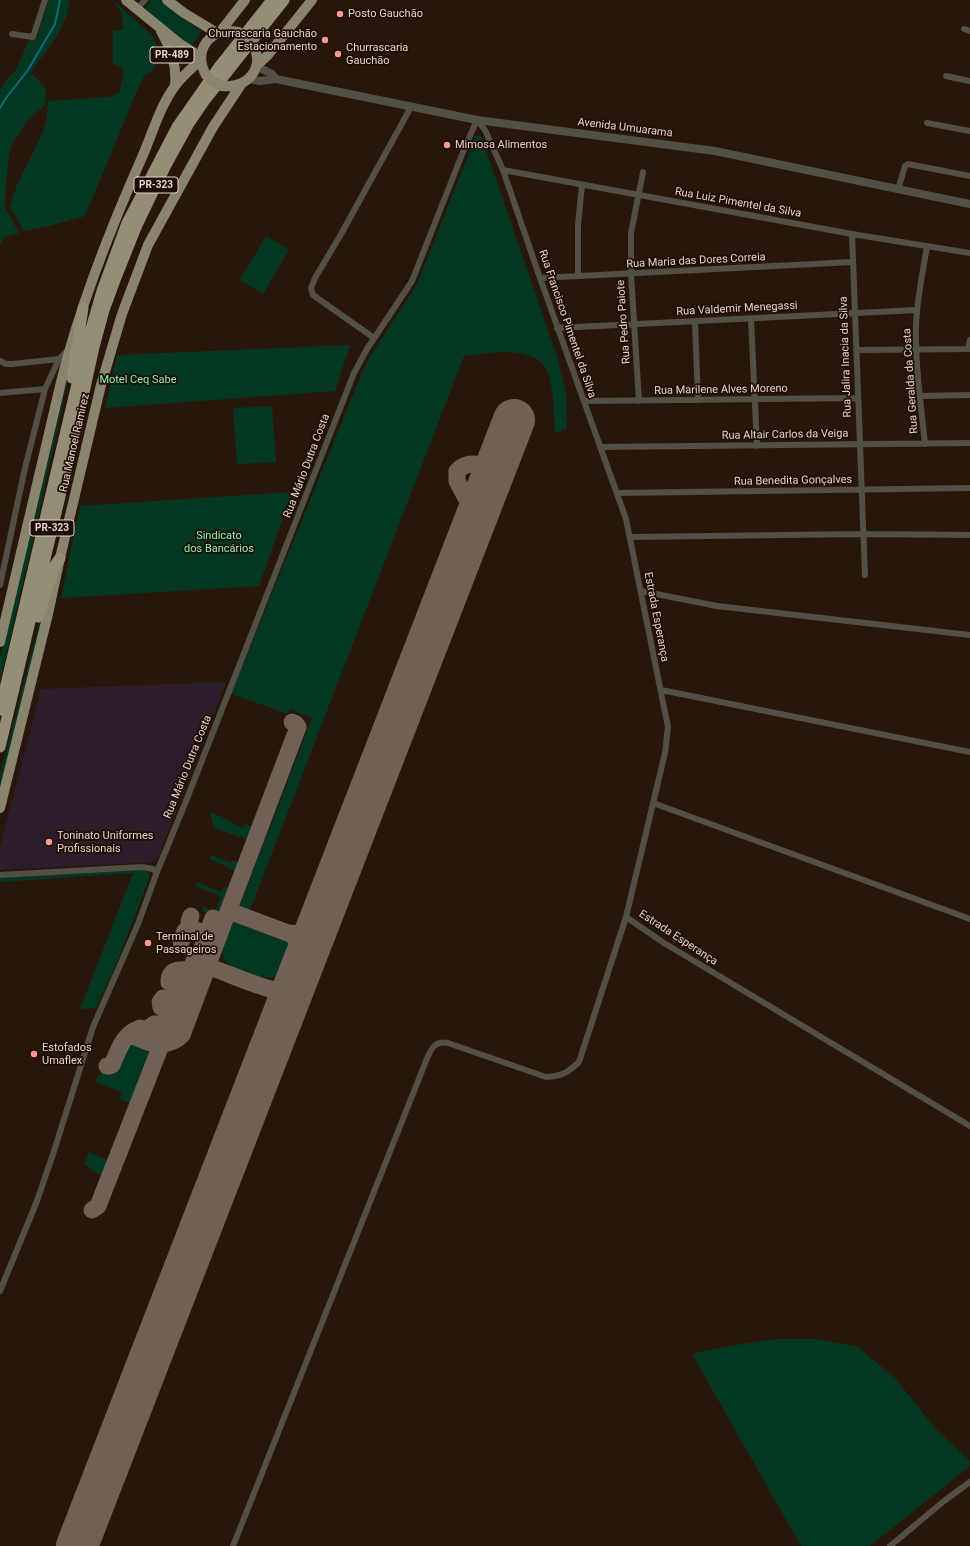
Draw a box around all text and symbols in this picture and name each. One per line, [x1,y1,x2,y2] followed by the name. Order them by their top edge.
[348,7,423,21] place label: Posto Gauchão
[335,9,345,19] marker: Posto Gauchão
[208,27,317,53] place label: Churrascaria Gauchão Estacionamento
[320,35,330,45] marker: Churrascaria Gauchão Estacionamento
[346,41,408,67] place label: Churrascaria Gauchão
[150,47,194,63] road number: PR-489
[333,49,343,59] marker: Churrascaria Gauchão
[577,116,673,140] street label: Avenida Umuarama
[455,138,547,152] place label: Mimosa Alimentos
[442,140,452,150] marker: Mimosa Alimentos
[134,177,178,193] road number: PR-323
[674,185,802,221] street label: Rua Luiz Pimentel da Silva
[535,248,599,400] street label: Rua Francisco Pimentel da Silva
[626,251,766,271] street label: Rua Maria das Dores Correia
[614,279,634,365] street label: Rua Pedro Paiote
[837,296,855,418] street label: Rua Jalira Inacia da Silva
[676,299,798,319] street label: Rua Valdemir Menegassi
[901,328,921,434] street label: Rua Geralda da Costa
[99,373,177,387] park label: Motel Ceq Sabe
[654,382,788,398] street label: Rua Marilene Alves Moreno
[57,392,93,494] street label: Rua Manoel Ramirez
[281,412,333,520] street label: Rua Mário Dutra Costa
[722,427,848,443] street label: Rua Altair Carlos da Veiga
[734,473,852,489] street label: Rua Benedita Gonçalves
[30,520,74,536] road number: PR-323
[184,529,254,555] park label: Sindicato dos Bancários
[641,571,671,663] street label: Estrada Esperança
[161,713,215,821] street label: Rua Mário Dutra Costa
[57,829,153,855] place label: Toninato Uniformes Profissionais
[44,837,54,847] marker: Toninato Uniformes Profissionais
[636,908,720,968] street label: Estrada Esperança
[156,930,216,956] place label: Terminal de Passageiros
[143,938,153,948] marker: Terminal de Passageiros
[42,1041,92,1067] place label: Estofados Umaflex
[29,1049,39,1059] marker: Estofados Umaflex

